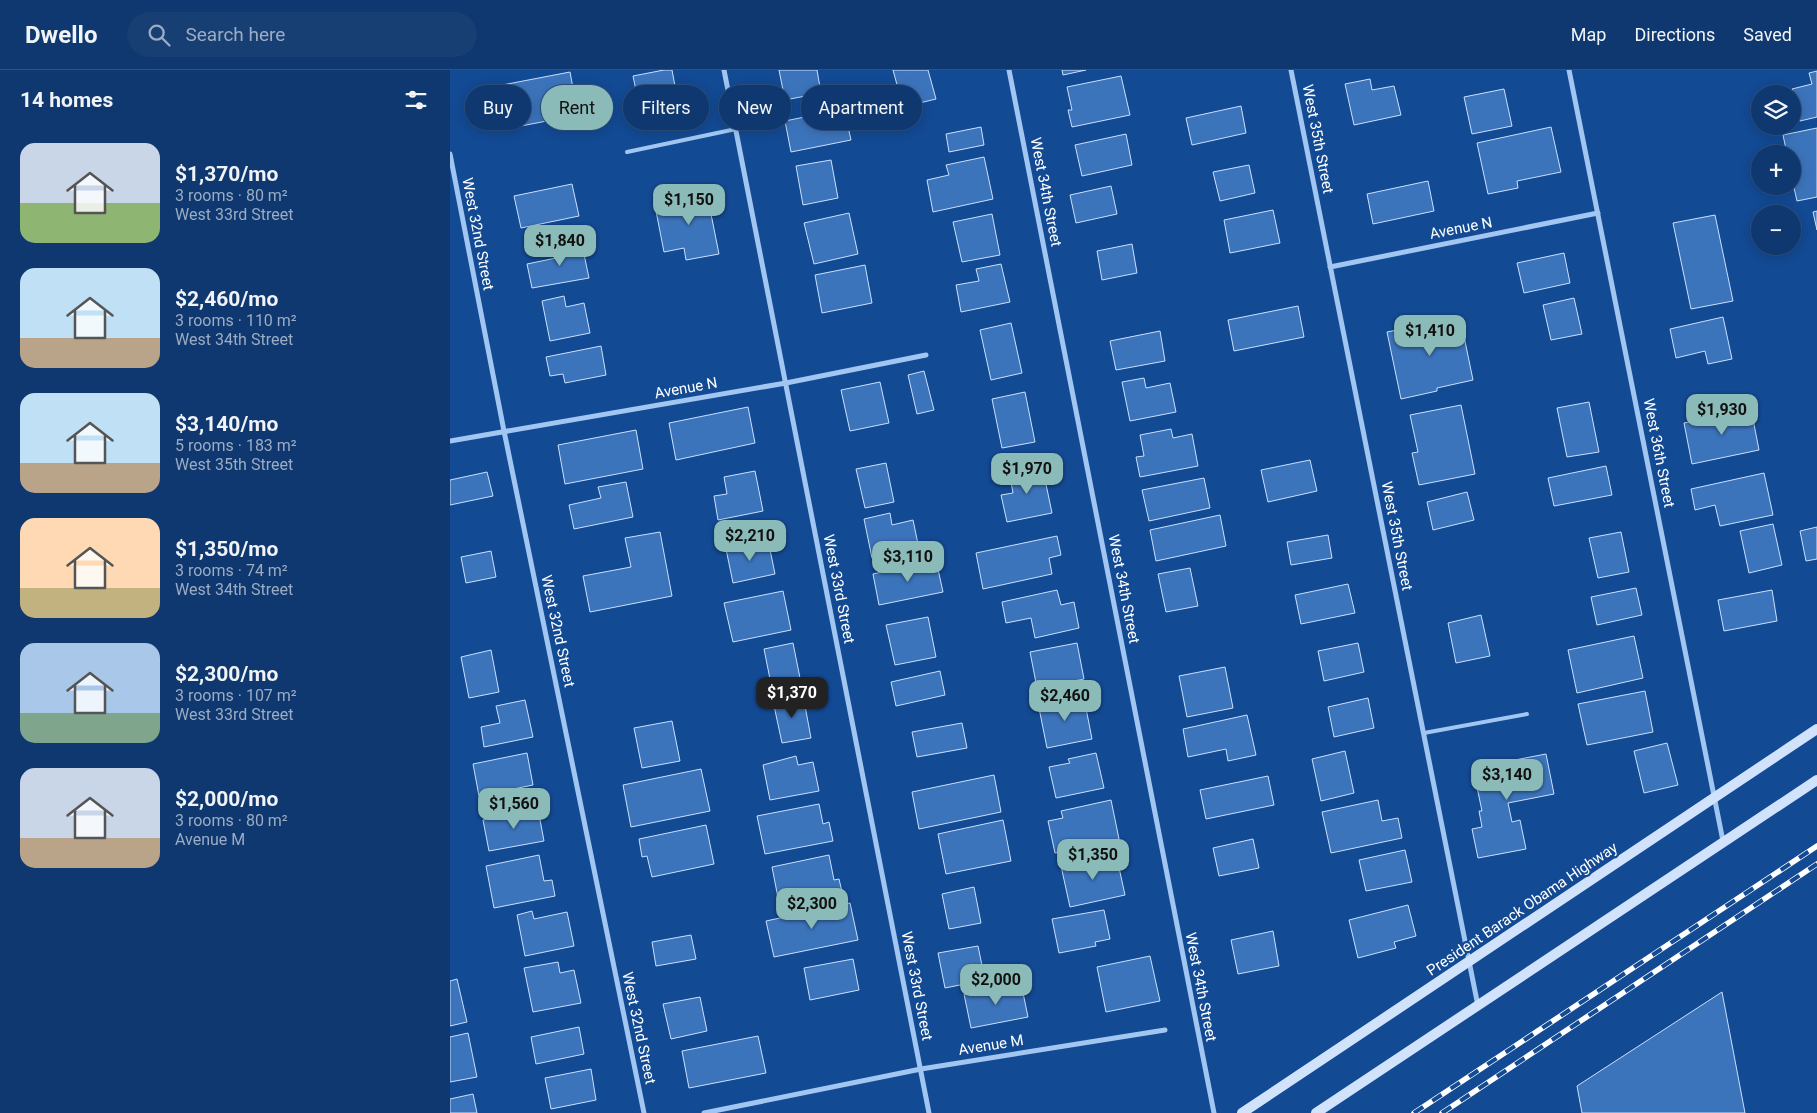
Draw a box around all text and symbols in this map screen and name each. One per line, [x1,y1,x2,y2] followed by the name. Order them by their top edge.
[127,12,477,57] search box
[25,21,97,49] text: Dwello
[145,21,173,49] icon: search
[185,23,285,46] text: Search here
[1571,24,1606,45] text: Map
[1634,24,1715,45] text: Directions
[1743,24,1792,45] text: Saved
[1299,83,1337,195] street label: West 35th Street
[465,85,531,130] chip: Buy
[541,85,613,130] chip: Rent
[623,85,709,130] chip: Filters
[719,85,791,130] chip: New
[801,85,922,130] chip: Apartment
[1751,85,1801,255] map controls
[1751,85,1801,135] button: layers
[402,86,430,114] icon: filters
[20,88,113,112] text: 14 homes
[1027,136,1065,248] street label: West 34th Street
[1751,145,1801,195] button: +
[175,162,278,186] text: $1,370/mo
[60,163,120,223] icon: home
[458,176,498,292] street label: West 32nd Street
[648,184,730,226] pin: $1,150
[175,186,288,205] text: 3 rooms · 80 m²
[664,190,714,209] text: $1,150
[175,205,293,224] text: West 33rd Street
[1751,205,1801,255] button: −
[1428,213,1494,243] street label: Avenue N
[519,224,601,267] pin: $1,840
[535,231,585,250] text: $1,840
[175,287,278,311] text: $2,460/mo
[60,288,120,348] icon: home
[175,311,297,330] text: 3 rooms · 110 m²
[1389,314,1471,357] pin: $1,410
[1405,321,1455,340] text: $1,410
[175,330,293,349] text: West 34th Street
[653,374,719,402] street label: Avenue N
[1681,394,1763,436] pin: $1,930
[1640,397,1678,509] street label: West 36th Street
[1697,400,1747,419] text: $1,930
[175,412,278,436] text: $3,140/mo
[60,413,120,473] icon: home
[175,436,297,455] text: 5 rooms · 183 m²
[986,452,1068,495] pin: $1,970
[175,455,293,474] text: West 35th Street
[1002,459,1052,478] text: $1,970
[1378,480,1416,592] street label: West 35th Street
[709,520,791,562] pin: $2,210
[725,526,775,545] text: $2,210
[820,533,858,645] street label: West 33rd Street
[1105,533,1143,645] street label: West 34th Street
[175,537,278,561] text: $1,350/mo
[60,538,120,598] icon: home
[867,540,949,583] pin: $3,110
[883,547,933,566] text: $3,110
[175,561,288,580] text: 3 rooms · 74 m²
[537,573,579,689] street label: West 32nd Street
[175,580,293,599] text: West 34th Street
[175,662,278,686] text: $2,300/mo
[60,663,120,723] icon: home
[751,676,833,719] pin: $1,370
[1024,680,1106,722] pin: $2,460
[767,683,817,702] text: $1,370
[175,686,297,705] text: 3 rooms · 107 m²
[1040,686,1090,705] text: $2,460
[175,705,293,724] text: West 33rd Street
[1466,758,1548,801] pin: $3,140
[1482,765,1532,784] text: $3,140
[175,787,278,811] text: $2,000/mo
[60,788,120,848] icon: home
[473,788,555,830] pin: $1,560
[489,794,539,813] text: $1,560
[175,811,288,830] text: 3 rooms · 80 m²
[175,830,245,849] text: Avenue M
[1052,838,1134,881] pin: $1,350
[1423,838,1621,980] street label: President Barack Obama Highway
[1068,845,1118,864] text: $1,350
[771,888,853,930] pin: $2,300
[787,894,837,913] text: $2,300
[898,930,936,1042] street label: West 33rd Street
[1182,931,1220,1043] street label: West 34th Street
[955,964,1037,1006] pin: $2,000
[618,970,660,1086] street label: West 32nd Street
[971,970,1021,989] text: $2,000
[957,1031,1025,1059] street label: Avenue M

